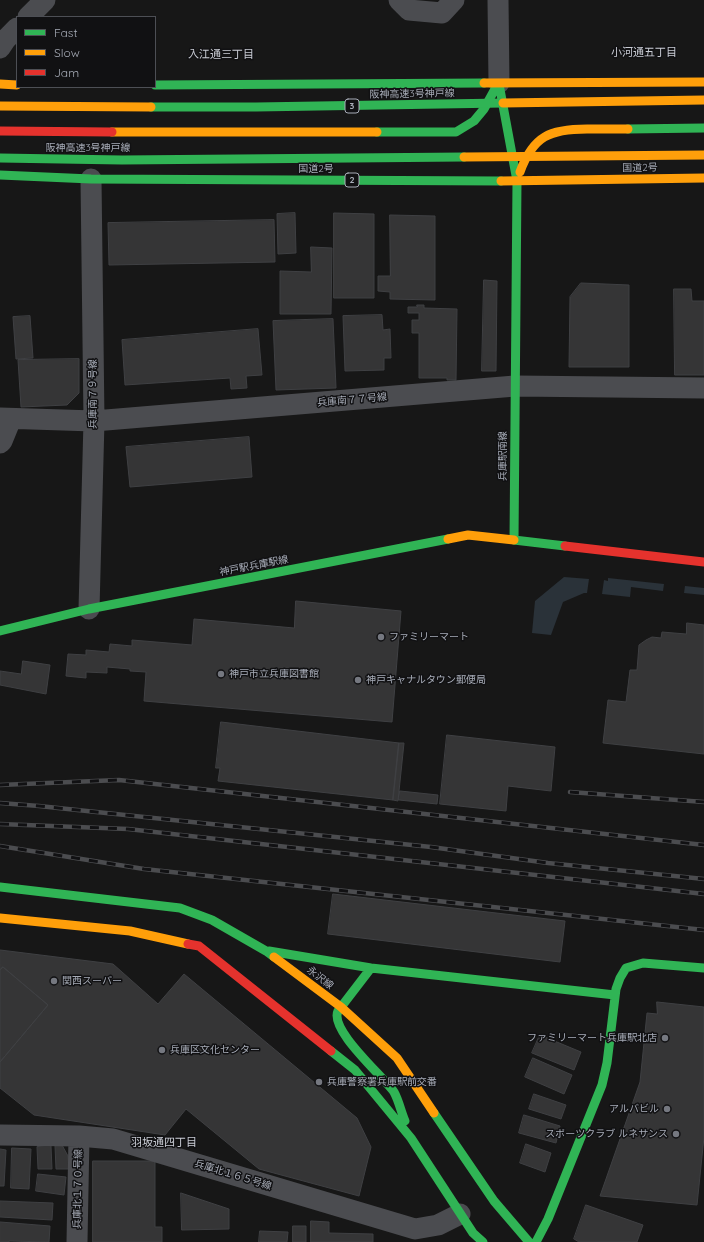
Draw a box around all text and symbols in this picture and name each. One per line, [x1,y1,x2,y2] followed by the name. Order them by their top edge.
[16,16,156,88] legend
[54,25,78,40] text: Fast
[54,45,80,60] text: Slow
[611,46,677,60] district label: 小河通五丁目
[188,48,254,62] district label: 入江通三丁目
[54,65,79,80] text: Jam
[369,87,455,101] street label: 阪神高速3号神戸線
[345,99,359,113] road number: 3
[45,142,131,154] street label: 阪神高速3号神戸線
[622,162,658,174] street label: 国道2号
[298,163,334,175] street label: 国道2号
[345,173,359,187] road number: 2
[87,359,99,429] street label: 兵庫南７９号線
[317,391,387,409] street label: 兵庫南７７号線
[497,431,509,481] street label: 兵庫駅南線
[218,553,290,579] street label: 神戸駅兵庫駅線
[389,631,469,643] place label: ファミリーマート
[376,632,386,642] marker: ファミリーマート
[229,668,319,680] place label: 神戸市立兵庫図書館
[216,669,226,679] marker: 神戸市立兵庫図書館
[366,674,486,686] place label: 神戸キャナルタウン郵便局
[353,675,363,685] marker: 神戸キャナルタウン郵便局
[304,964,336,992] street label: 永沢線
[62,975,122,987] place label: 関西スーパー
[49,976,59,986] marker: 関西スーパー
[527,1032,657,1044] place label: ファミリーマート兵庫駅北店
[660,1033,670,1043] marker: ファミリーマート兵庫駅北店
[170,1044,260,1056] place label: 兵庫区文化センター
[157,1045,167,1055] marker: 兵庫区文化センター
[327,1076,437,1088] place label: 兵庫警察署兵庫駅前交番
[314,1077,324,1087] marker: 兵庫警察署兵庫駅前交番
[609,1103,659,1115] place label: アルバビル
[662,1104,672,1114] marker: アルバビル
[545,1128,668,1140] place label: スポーツクラブ ルネサンス
[671,1129,681,1139] marker: スポーツクラブ ルネサンス
[131,1136,197,1150] district label: 羽坂通四丁目
[71,1149,85,1229] street label: 兵庫北１７０号線
[193,1158,273,1192] street label: 兵庫北１６５号線

